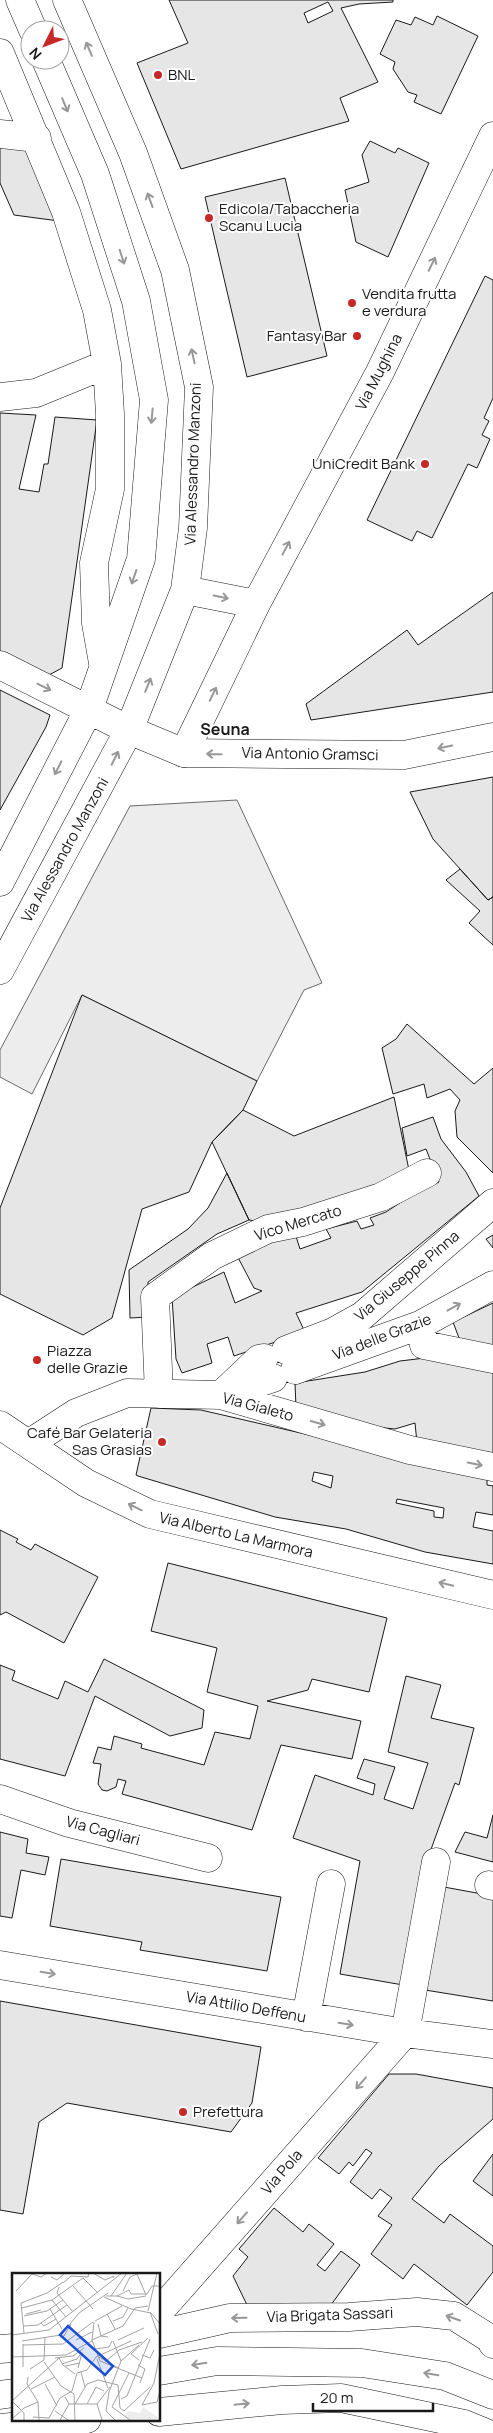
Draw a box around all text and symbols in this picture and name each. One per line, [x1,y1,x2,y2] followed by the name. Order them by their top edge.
[20,20,70,70] north arrow
[83,42,93,57] one-way arrow
[25,44,45,64] text: N
[168,64,195,85] place label: BNL
[152,69,164,81] marker: BNL
[61,97,71,112] one-way arrow
[145,192,154,208] one-way arrow
[219,198,359,236] place label: Edicola/Tabaccheria Scanu Lucia
[203,212,215,224] marker: Edicola/Tabaccheria Scanu Lucia
[118,249,127,264] one-way arrow
[428,257,437,272] one-way arrow
[362,283,456,321] place label: Vendita frutta e verdura
[346,297,358,309] marker: Vendita frutta e verdura
[267,325,348,346] place label: Fantasy Bar
[350,330,407,414] street label: Via Mughina
[351,330,363,342] marker: Fantasy Bar
[187,348,197,364] one-way arrow
[179,382,206,546] street label: Via Alessandro Manzoni
[148,407,157,423] one-way arrow
[312,453,416,474] place label: UniCredit Bank
[419,458,431,470] marker: UniCredit Bank
[281,541,291,556] one-way arrow
[129,568,139,584] one-way arrow
[212,593,228,602] one-way arrow
[143,678,153,693] one-way arrow
[36,682,51,692] one-way arrow
[208,686,218,701] one-way arrow
[200,718,250,740] district label: Seuna
[241,742,379,765] street label: Via Antonio Gramsci
[438,743,454,752] one-way arrow
[206,749,222,759] one-way arrow
[111,751,120,766] one-way arrow
[53,760,62,775] one-way arrow
[16,773,113,926] street label: Via Alessandro Manzoni
[252,1199,344,1246] street label: Vico Mercato
[350,1225,464,1326] street label: Via Giuseppe Pinna
[446,1302,461,1312] one-way arrow
[329,1308,434,1365] street label: Via delle Grazie
[47,1340,128,1378] place label: Piazza delle Grazie
[31,1354,43,1366] marker: Piazza delle Grazie
[220,1387,296,1426] street label: Via Gialeto
[310,1419,326,1429] one-way arrow
[27,1422,152,1460] place label: Café Bar Gelateria Sas Grasias
[156,1436,168,1448] marker: Café Bar Gelateria Sas Grasias
[467,1460,483,1469] one-way arrow
[128,1502,143,1511] one-way arrow
[157,1507,315,1562] street label: Via Alberto La Marmora
[438,1579,454,1588] one-way arrow
[64,1811,142,1850] street label: Via Cagliari
[40,1968,56,1978] one-way arrow
[184,1986,308,2027] street label: Via Attilio Deffenu
[338,2019,354,2029] one-way arrow
[355,2076,367,2089] one-way arrow
[193,2101,263,2122] place label: Prefettura
[177,2106,189,2118] marker: Prefettura
[256,2145,307,2199] street label: Via Pola
[236,2211,248,2224] one-way arrow
[12,2273,160,2420] inset map
[266,2302,394,2327] street label: Via Brigata Sassari
[231,2313,248,2323] one-way arrow
[446,2313,461,2322] one-way arrow
[191,2360,207,2370] one-way arrow
[423,2369,439,2379] one-way arrow
[313,2380,433,2412] scale bar
[320,2387,353,2408] text: 20 m
[234,2399,250,2409] one-way arrow

